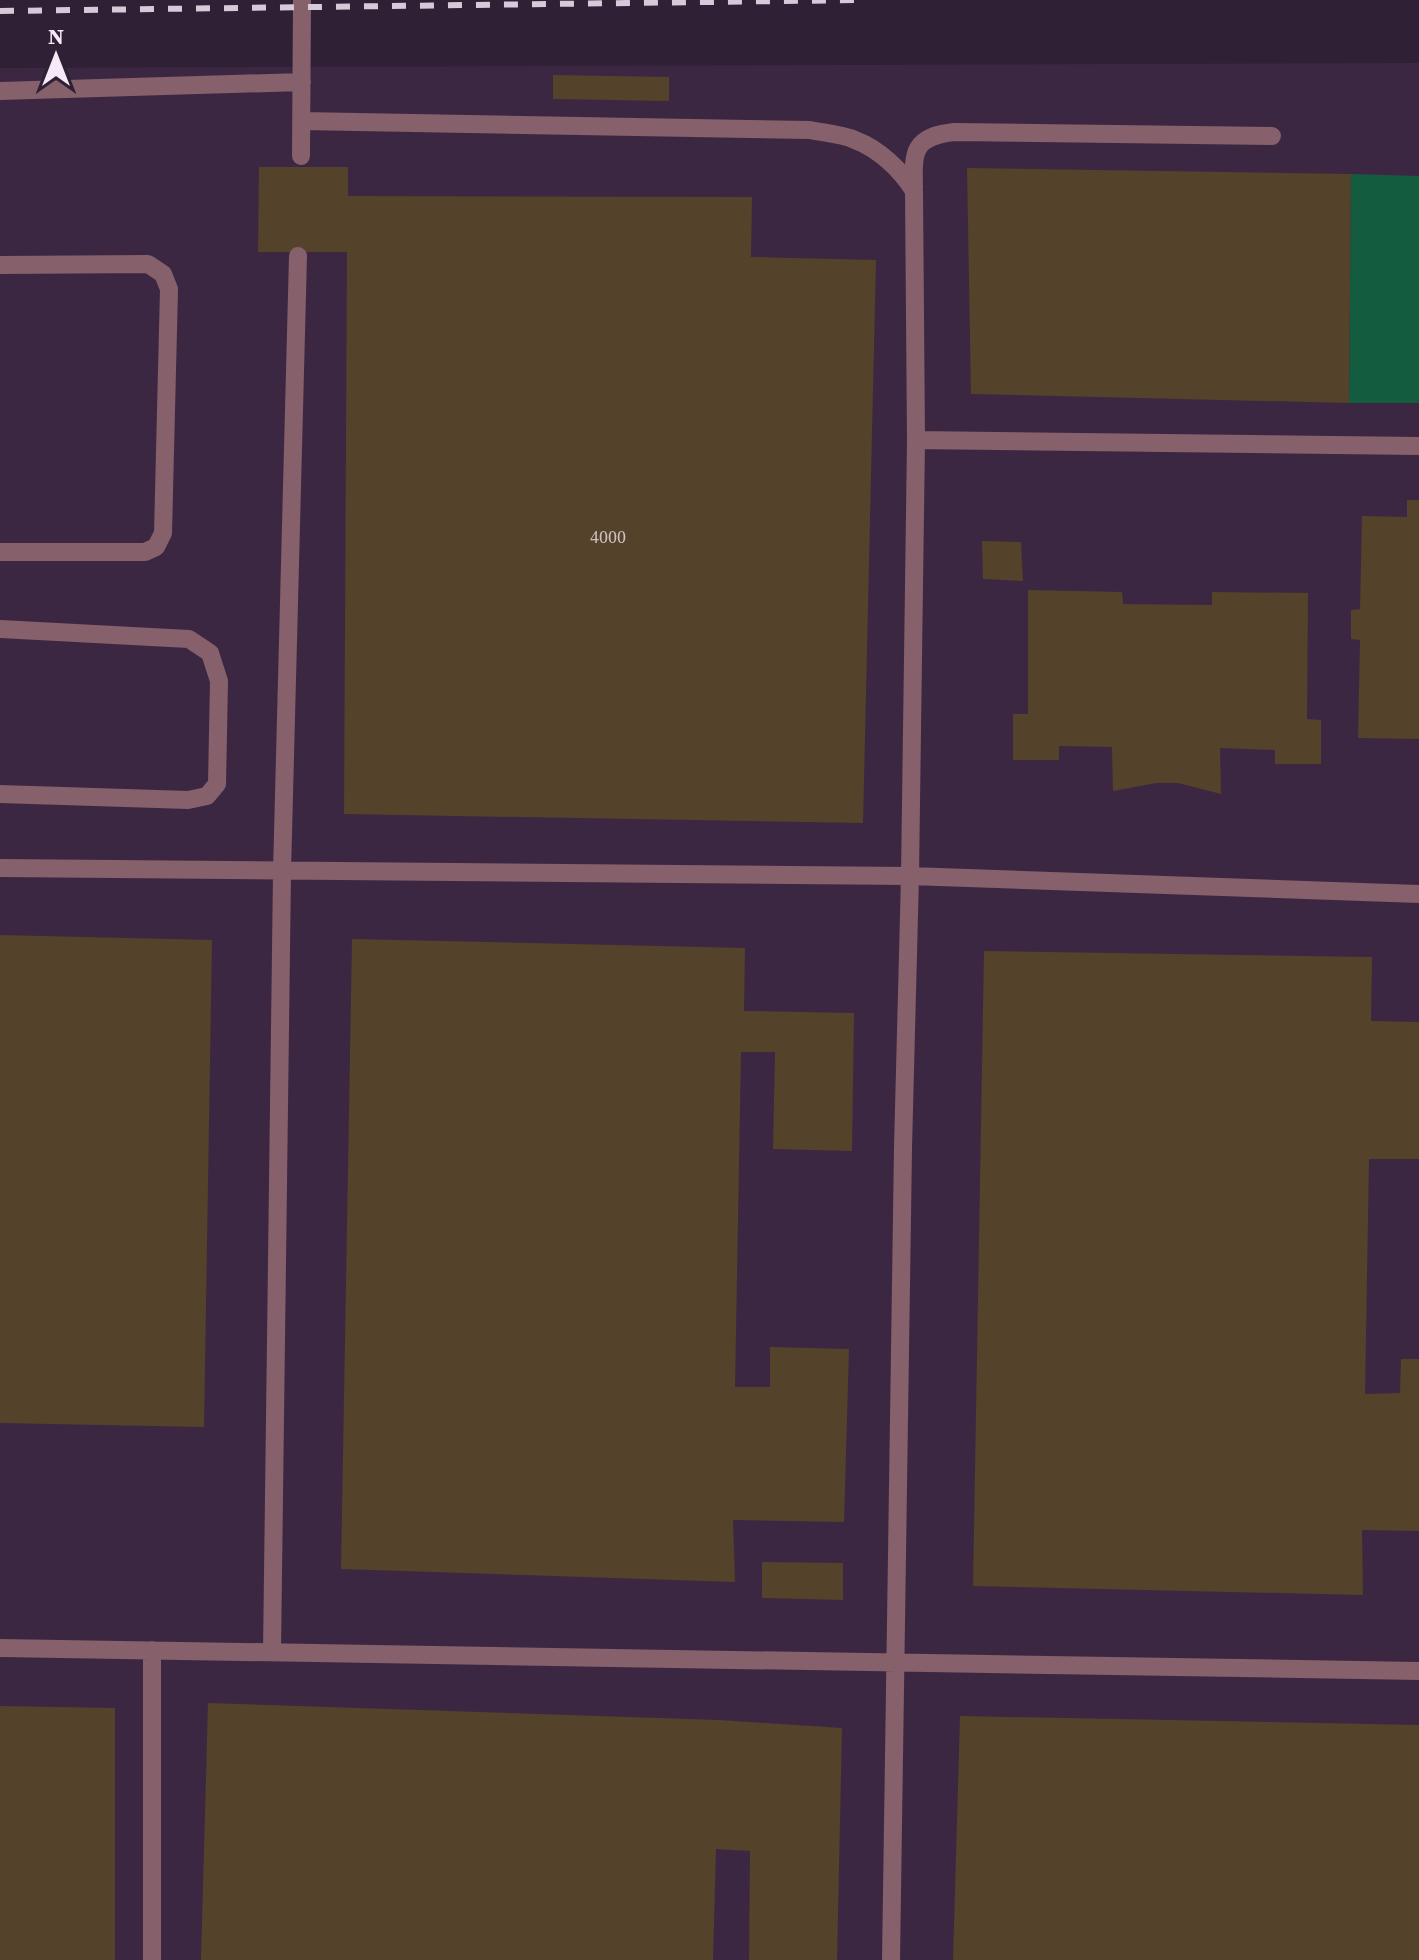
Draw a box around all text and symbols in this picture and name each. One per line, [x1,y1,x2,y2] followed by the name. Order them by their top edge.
[16,16,96,96] north arrow
[48,21,64,51] text: N
[590,524,626,549] house number: 4000

